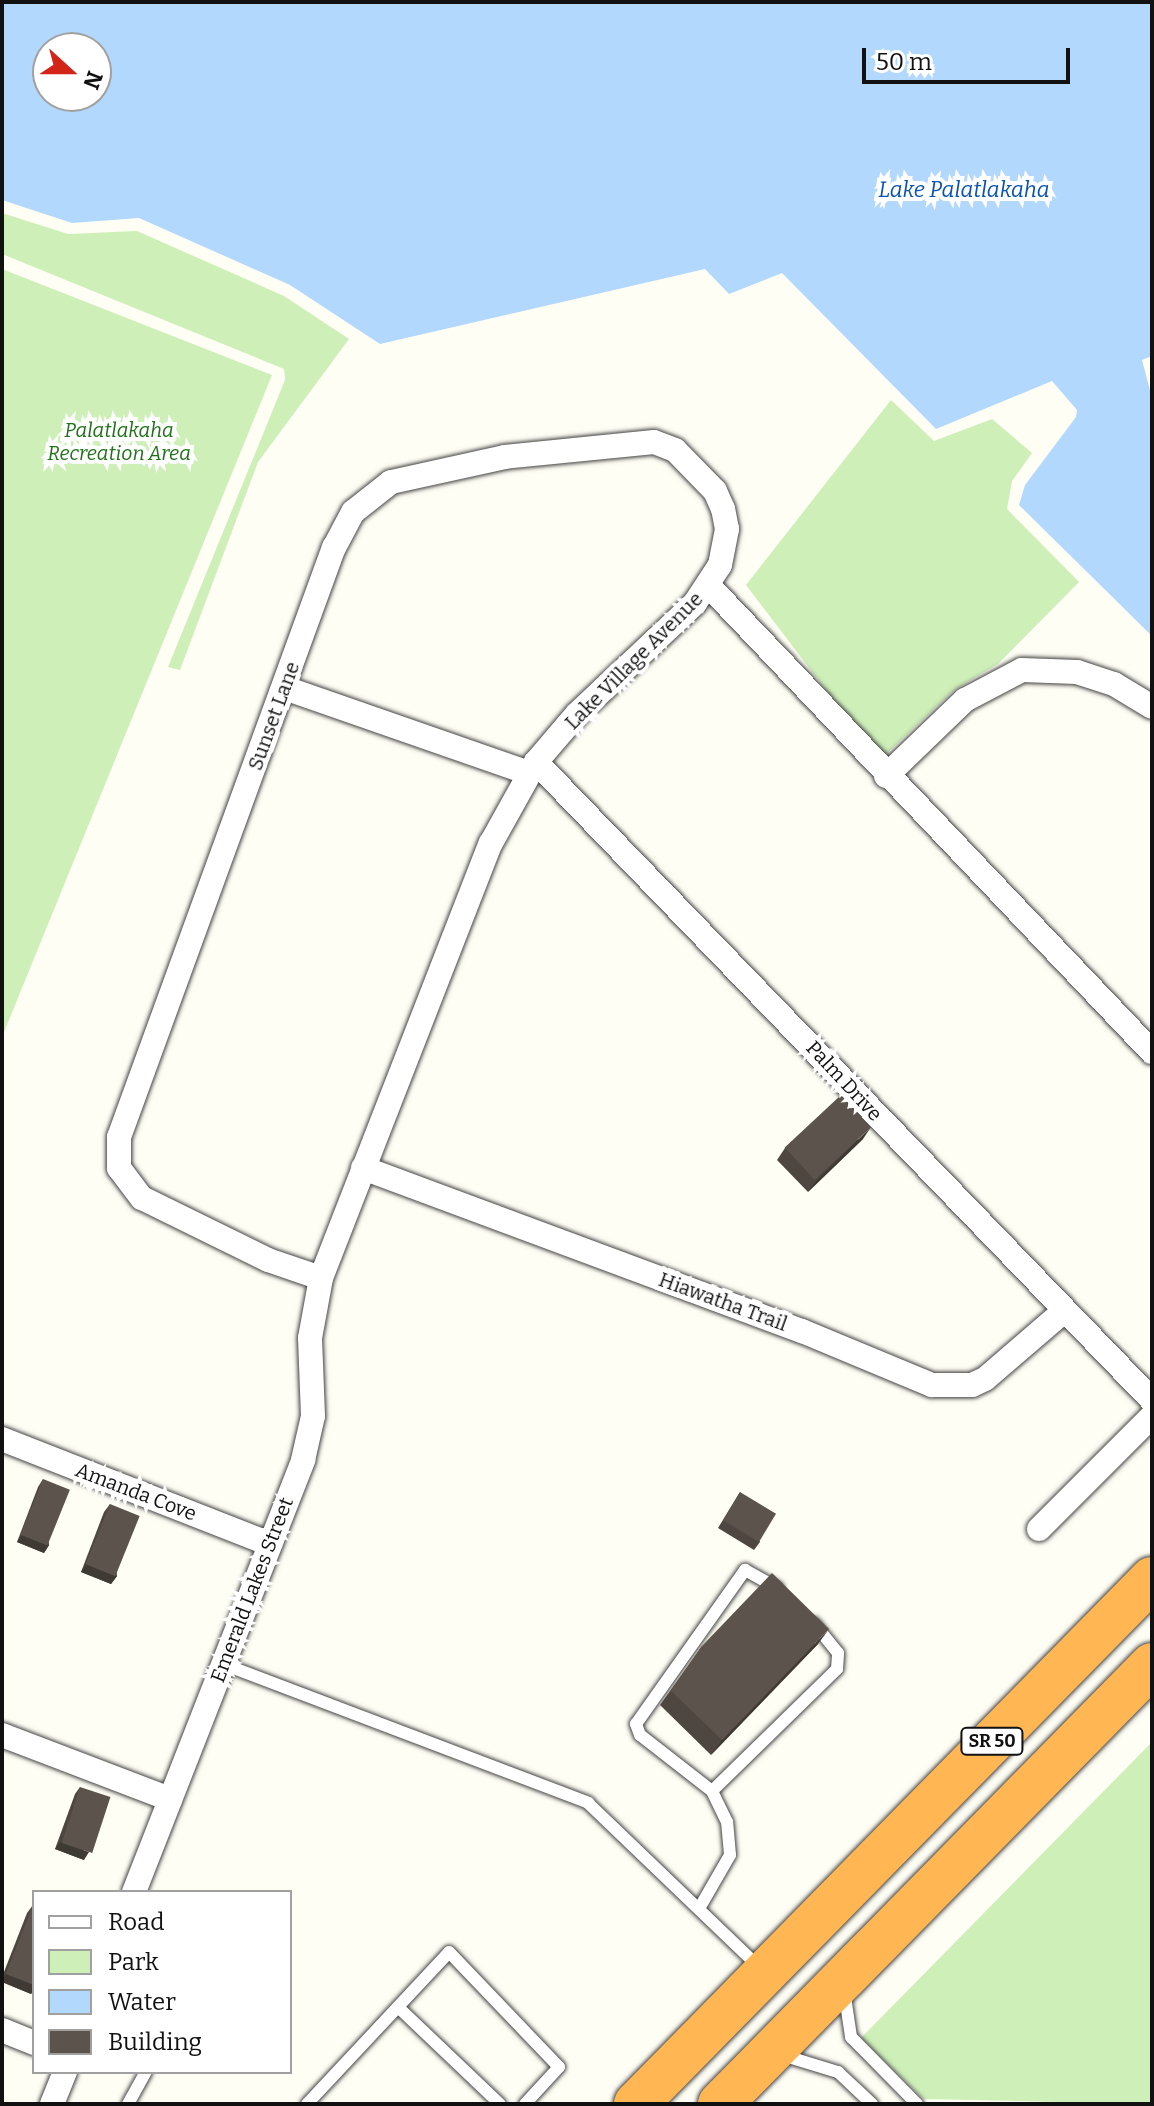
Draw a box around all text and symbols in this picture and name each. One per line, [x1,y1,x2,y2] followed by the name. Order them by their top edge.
[32,32,112,112] north arrow
[866,32,1074,82] scale bar
[876,48,932,76] text: 50 m
[77,67,109,93] text: N
[878,177,1050,203] water label: Lake Palatlakaha
[47,419,191,466] park label: Palatlakaha Recreation Area
[560,587,708,735] street label: Lake Village Avenue
[243,658,305,774] street label: Sunset Lane
[801,1036,887,1126] street label: Palm Drive
[655,1268,791,1336] street label: Hiawatha Trail
[72,1458,200,1526] street label: Amanda Cove
[206,1494,298,1686] street label: Emerald Lakes Street
[960,1727,1024,1755] road number: SR 50
[32,1890,292,2074] legend
[108,1908,164,1936] text: Road
[108,1948,159,1976] text: Park
[108,1988,176,2016] text: Water
[108,2028,202,2056] text: Building

